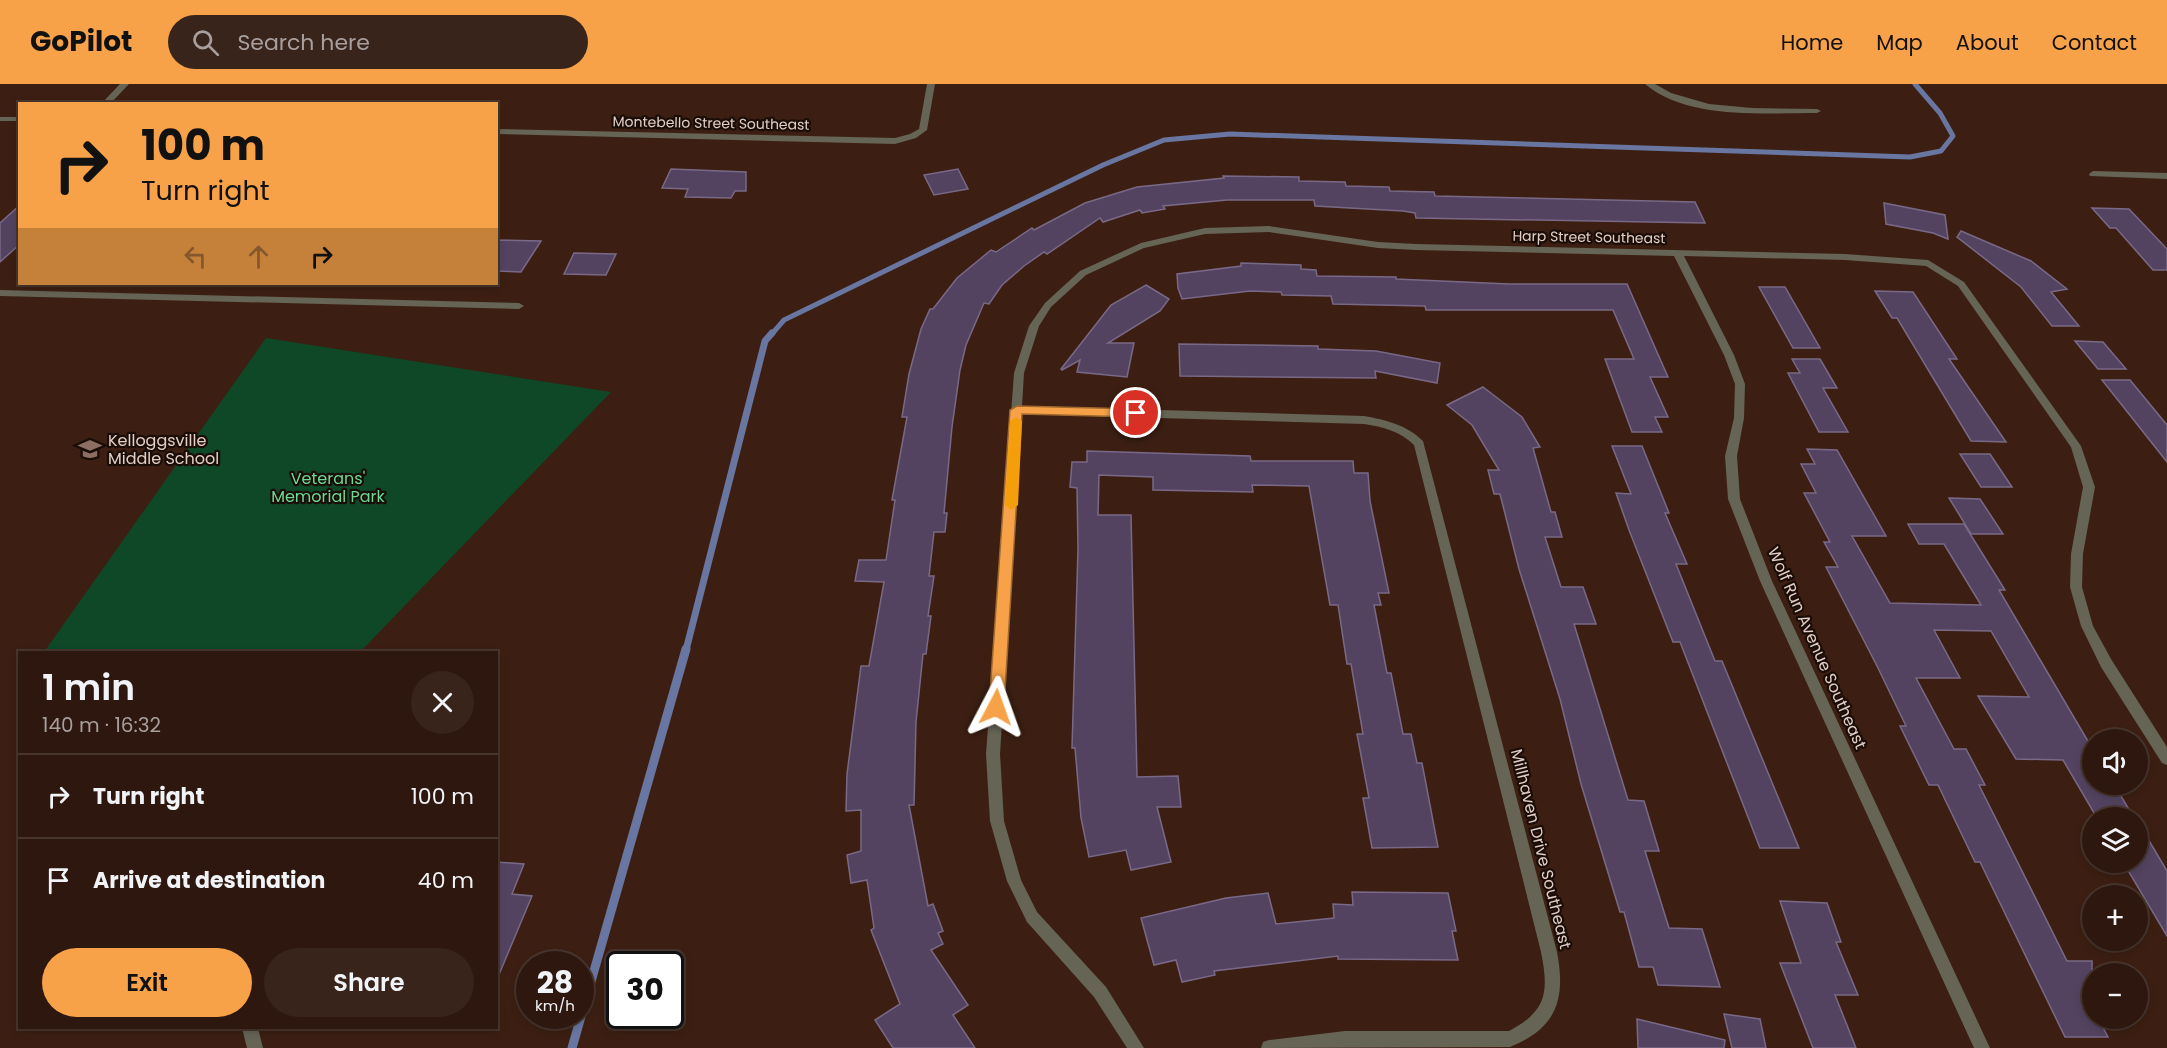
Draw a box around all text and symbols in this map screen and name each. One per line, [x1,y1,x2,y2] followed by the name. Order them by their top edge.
[168,15,588,69] search box
[30,22,132,61] text: GoPilot
[189,26,222,59] icon: search
[237,27,370,58] text: Search here
[1781,28,1843,57] text: Home
[1876,28,1923,57] text: Map
[1956,28,2019,57] text: About
[2052,28,2137,57] text: Contact
[612,111,810,135] street label: Montebello Street Southeast
[141,116,265,175] text: 100 m
[42,126,120,204] icon: right
[141,172,270,209] text: Turn right
[1512,226,1666,248] street label: Harp Street Southeast
[179,240,212,273] icon: left
[242,240,275,273] icon: ahead
[305,240,338,273] icon: right
[1110,387,1161,438] pin
[1119,396,1152,429] icon: arrive
[108,429,219,470] place label: Kelloggsville Middle School
[77,436,103,462] school or university icon: Kelloggsville Middle School
[271,467,386,508] park label: Veterans' Memorial Park
[1762,543,1872,753] street label: Wolf Run Avenue Southeast
[42,662,135,713] text: 1 min
[411,671,474,734] button: close
[964,675,1028,739] position arrow
[42,711,161,739] text: 140 m · 16:32
[2082,729,2148,1029] map controls
[2082,729,2148,795] button: sound
[1505,747,1577,952] street label: Millhaven Drive Southeast
[42,780,75,813] icon: right
[93,781,204,812] text: Turn right
[411,781,474,812] text: 100 m
[2082,807,2148,873] button: layers
[42,864,75,897] icon: arrive
[93,865,325,896] text: Arrive at destination
[418,865,474,896] text: 40 m
[2082,885,2148,951] button: +
[42,948,252,1017] button: Exit
[264,948,474,1017] button: Share
[606,951,684,1029] speed limit sign: 30
[537,961,573,1004] text: 28
[2082,963,2148,1029] button: −
[535,995,575,1016] text: km/h

